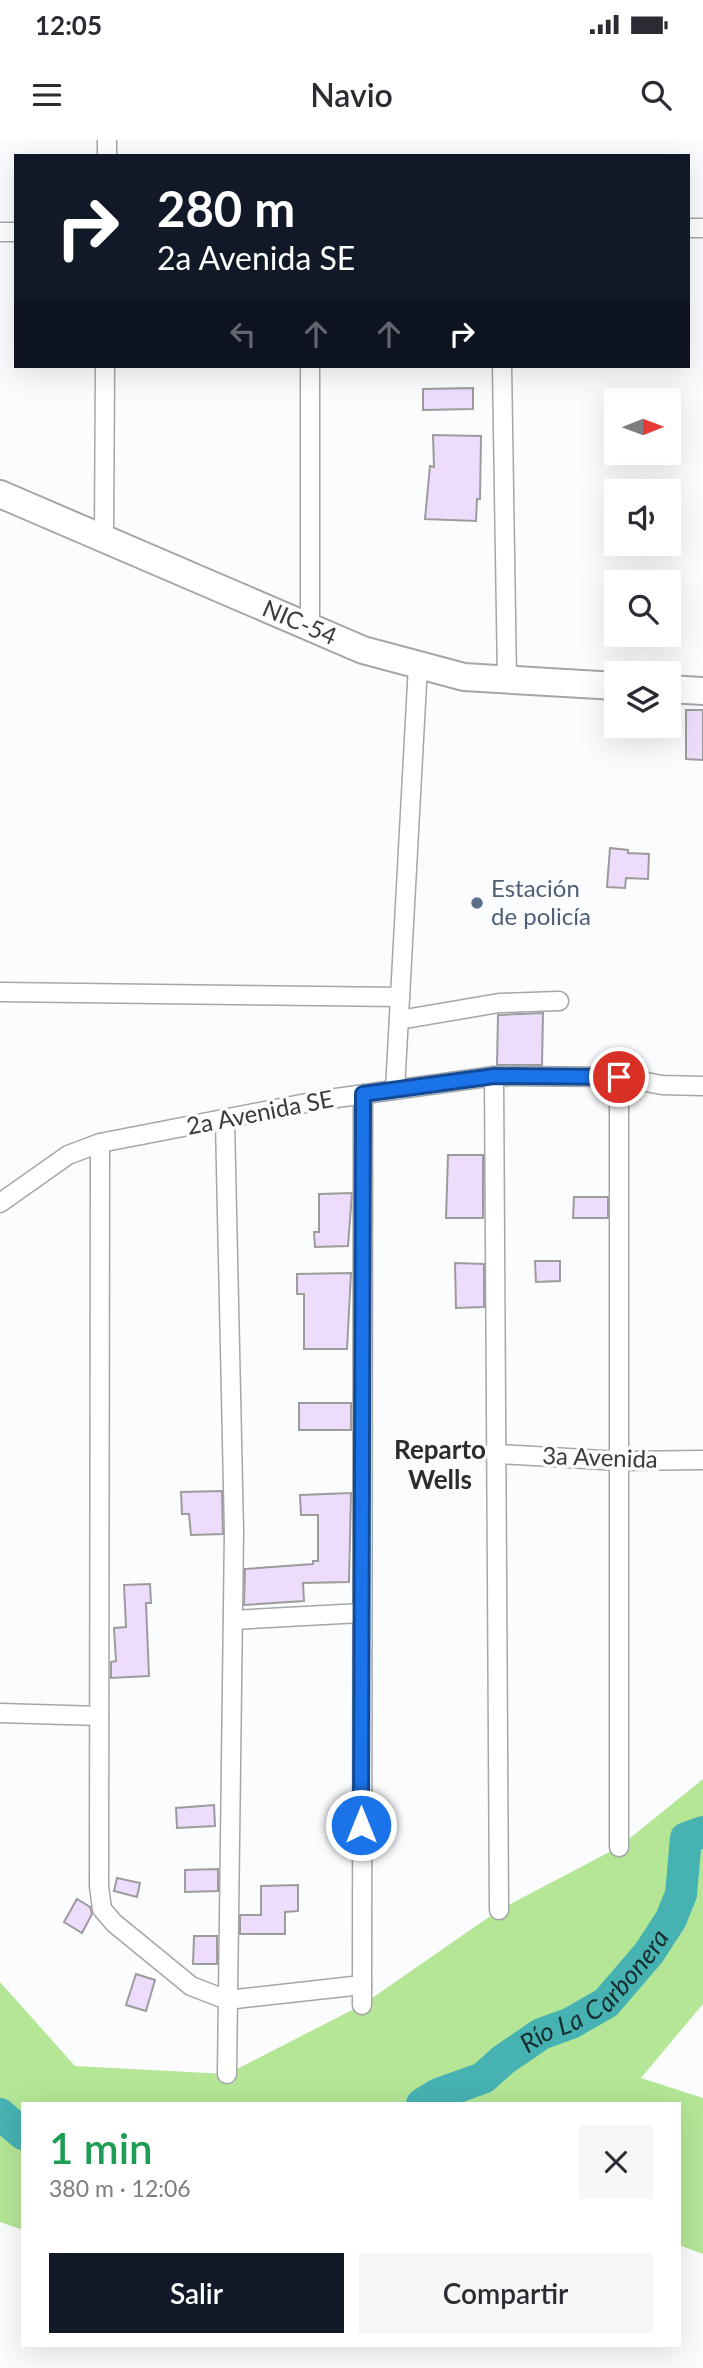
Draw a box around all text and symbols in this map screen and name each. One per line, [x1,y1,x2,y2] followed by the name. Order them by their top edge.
[35,9,102,41] text: 12:05
[310,75,393,114] text: Navio
[28,76,66,114] icon: menu
[637,76,675,114] icon: search
[157,179,295,237] text: 280 m
[42,182,133,273] icon: right
[157,238,355,277] text: 2a Avenida SE
[224,315,262,353] icon: left
[297,315,335,353] icon: ahead
[370,315,408,353] icon: ahead
[443,315,481,353] icon: right
[604,388,681,466] north arrow
[604,388,681,738] map controls
[604,479,681,556] button: sound
[604,570,681,647] button: search
[259,593,342,650] street label: NIC-54
[604,661,681,738] button: layers
[491,873,591,930] place label: Estación de policía
[469,895,485,911] marker: Estación de policía
[589,1047,649,1107] pin
[600,1058,638,1096] icon: arrive
[184,1083,335,1140] street label: 2a Avenida SE
[394,1433,486,1495] district label: Reparto Wells
[542,1440,658,1473] street label: 3a Avenida
[324,1788,398,1862] position arrow
[513,1923,675,2059] water label: Río La Carbonera
[49,2123,153,2173] text: 1 min
[579,2125,653,2199] button: close
[49,2174,191,2202] text: 380 m · 12:06
[49,2253,344,2333] button: Salir
[358,2253,653,2333] button: Compartir

